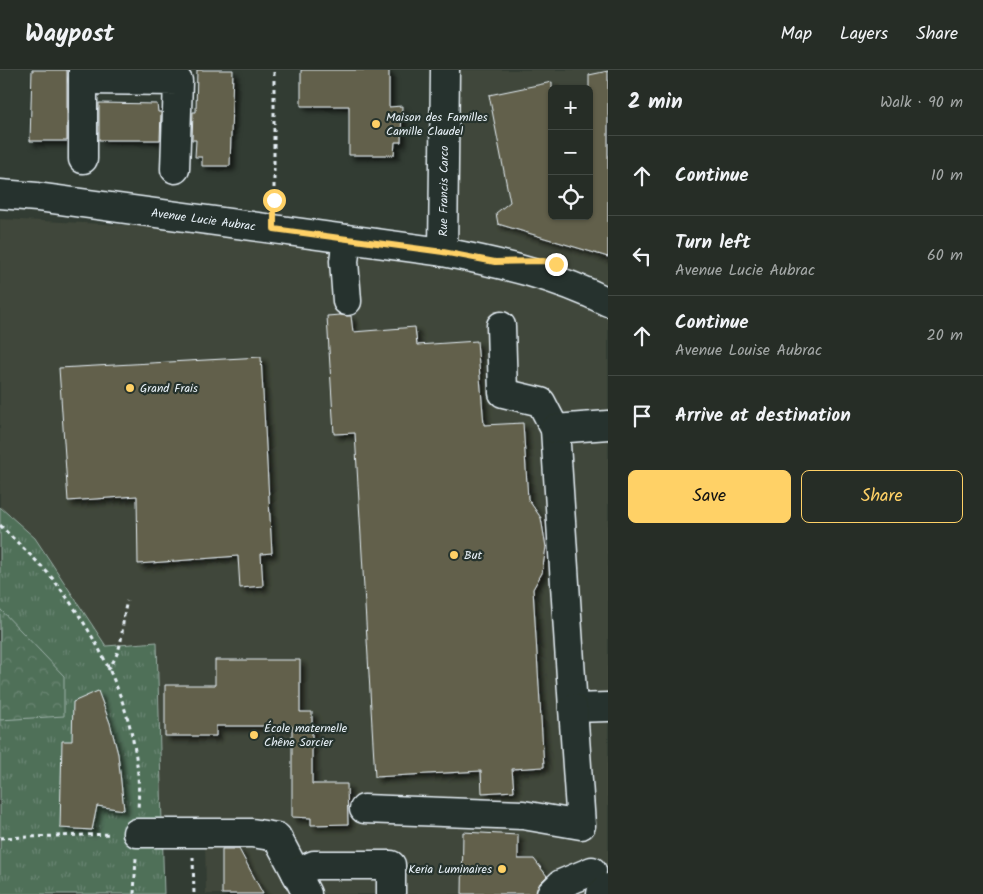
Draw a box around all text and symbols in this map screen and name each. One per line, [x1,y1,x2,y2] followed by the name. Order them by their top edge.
[25,15,114,54] text: Waypost
[781,20,812,49] text: Map
[840,20,888,49] text: Layers
[916,20,958,49] text: Share
[548,85,593,220] map controls
[548,85,593,130] button: +
[628,86,683,119] text: 2 min
[880,90,963,115] text: Walk · 90 m
[386,108,488,141] place label: Maison des Familles Camille Claudel
[370,118,382,130] marker: Maison des Familles Camille Claudel
[548,130,593,175] button: −
[434,145,454,237] street label: Rue Francis Carco
[675,161,748,191] text: Continue
[628,162,656,190] icon: ahead
[931,163,963,188] text: 10 m
[548,175,593,220] button: locate
[263,189,286,212] route start
[150,204,257,237] street label: Avenue Lucie Aubrac
[675,228,750,258] text: Turn left
[628,242,656,270] icon: left
[927,243,963,268] text: 60 m
[545,253,568,276] route end
[675,258,815,283] text: Avenue Lucie Aubrac
[675,308,748,338] text: Continue
[628,322,656,350] icon: ahead
[927,323,963,348] text: 20 m
[675,338,822,363] text: Avenue Louise Aubrac
[140,379,198,398] place label: Grand Frais
[124,382,136,394] marker: Grand Frais
[675,401,851,431] text: Arrive at destination
[628,402,656,430] icon: arrive
[628,470,791,523] button: Save
[801,470,963,523] button: Share
[464,546,482,565] place label: But
[448,549,460,561] marker: But
[264,719,348,752] place label: École maternelle Chêne Sorcier
[248,729,260,741] marker: École maternelle Chêne Sorcier
[408,860,492,879] place label: Keria Luminaires
[496,863,508,875] marker: Keria Luminaires

